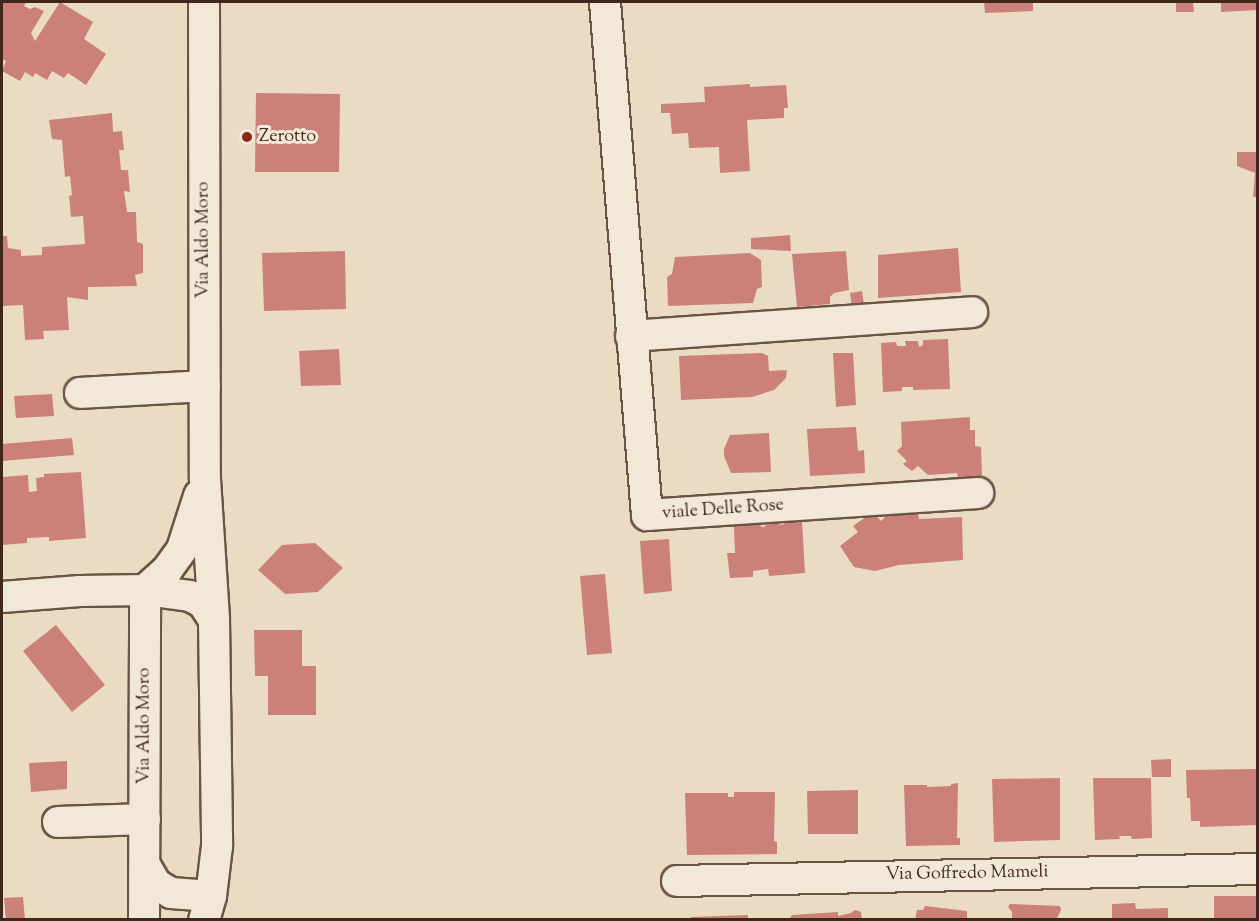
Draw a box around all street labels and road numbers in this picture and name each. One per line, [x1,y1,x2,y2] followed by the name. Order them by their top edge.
[193,182,215,298] street label: Via Aldo Moro
[661,495,785,525] street label: viale Delle Rose
[134,668,156,784] street label: Via Aldo Moro
[885,862,1049,886] street label: Via Goffredo Mameli

